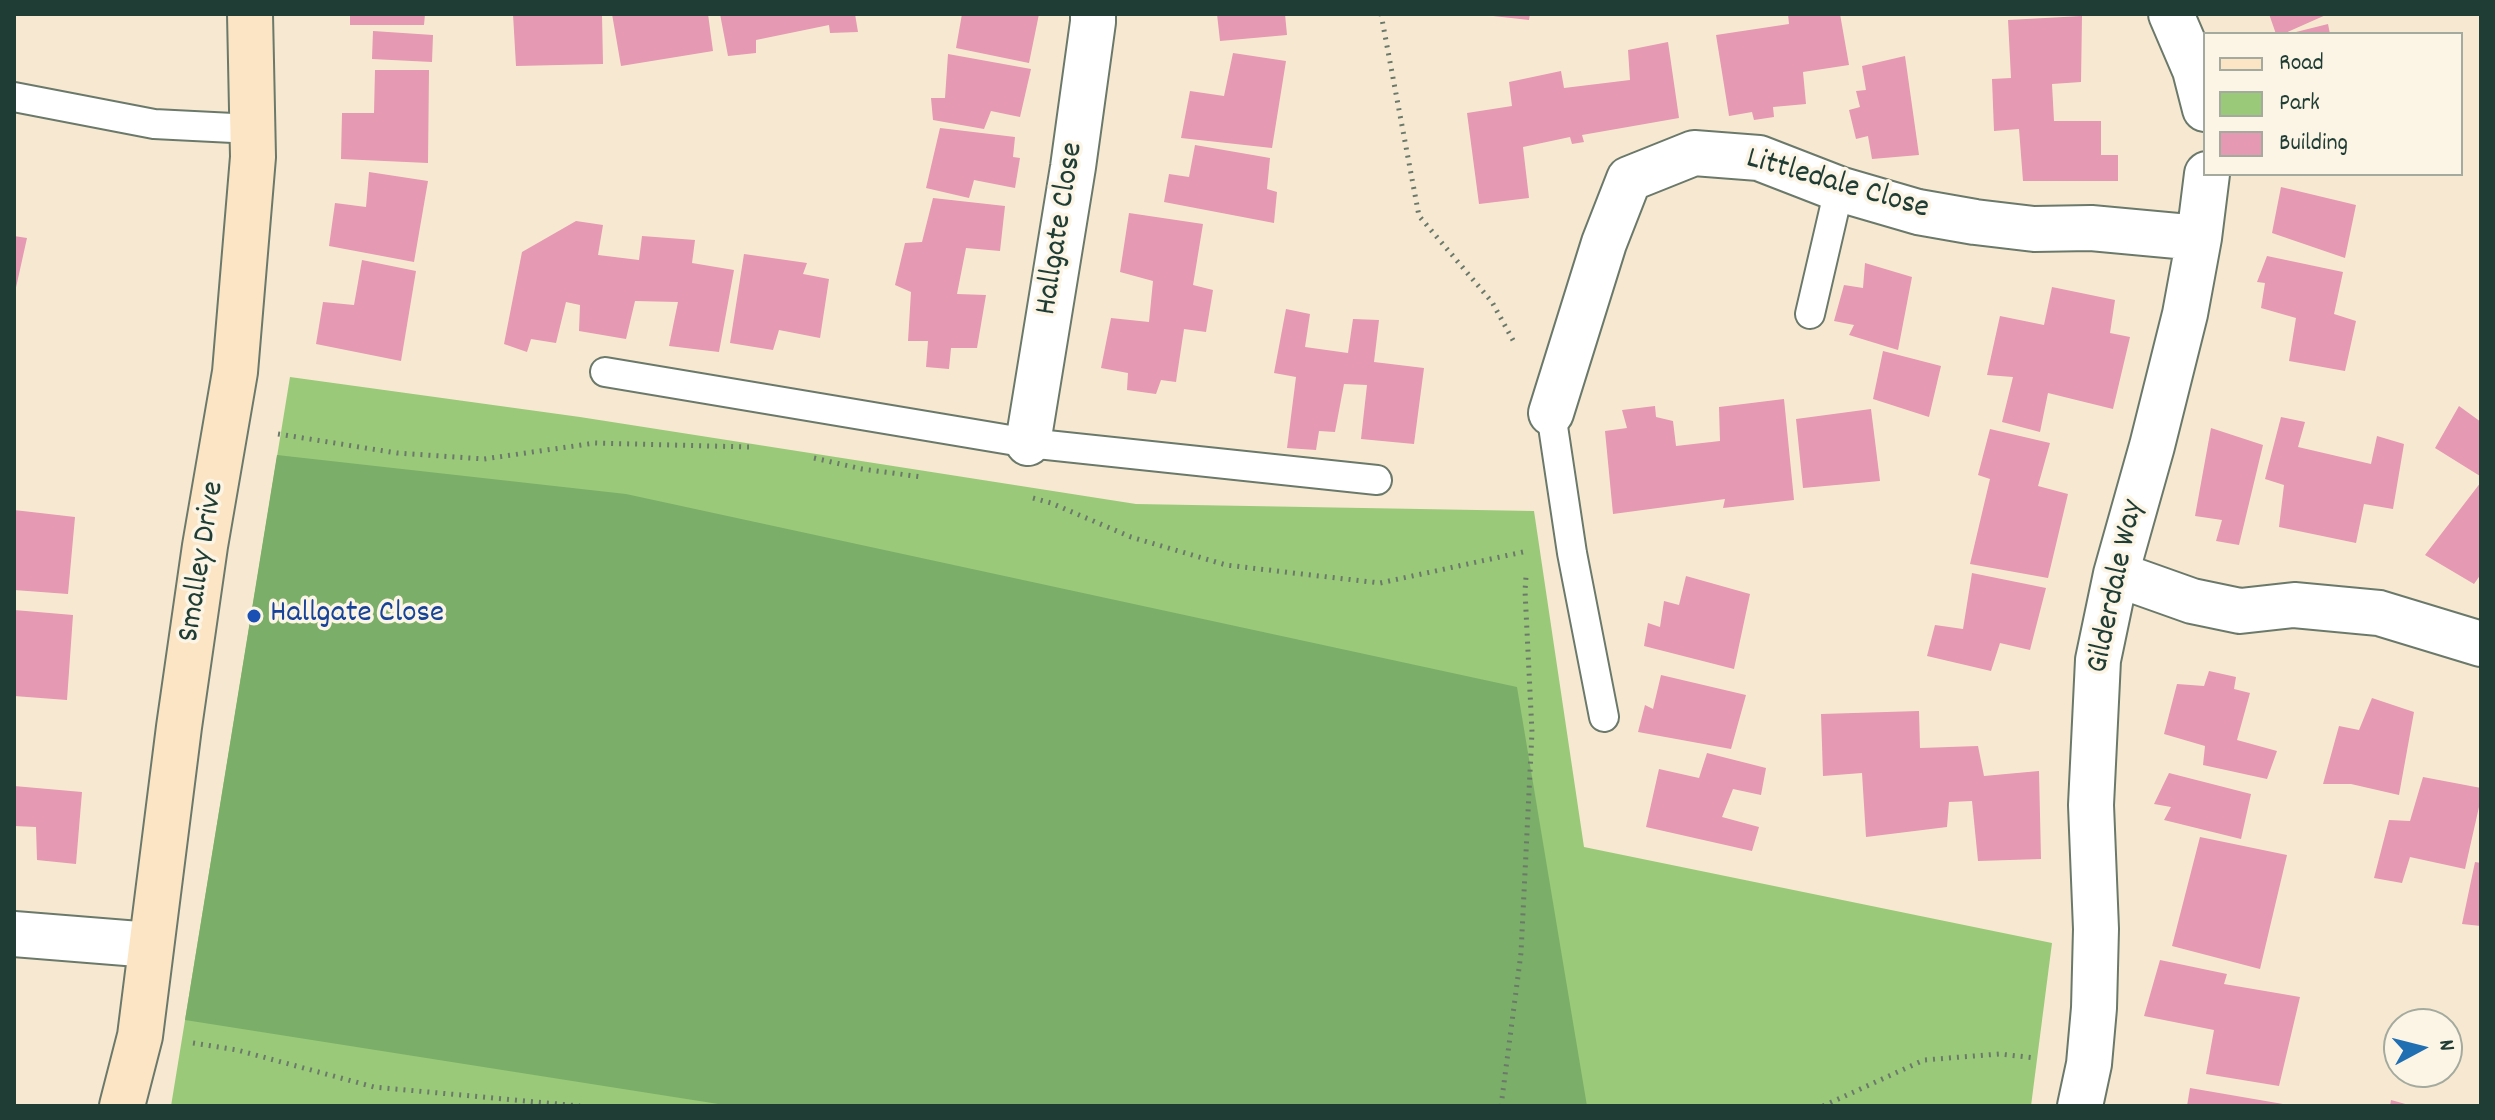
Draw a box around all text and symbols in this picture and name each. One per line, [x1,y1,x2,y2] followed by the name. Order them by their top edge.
[2203,32,2463,176] legend
[2279,47,2324,81] text: Road
[2279,87,2320,121] text: Park
[2279,127,2348,161] text: Building
[1029,140,1095,318] street label: Hallgate Close
[1741,142,1933,230] street label: Littledale Close
[172,479,236,645] street label: Smalley Drive
[2081,497,2155,677] street label: Gilderdale Way
[270,597,444,635] place label: Hallgate Close
[245,607,263,625] marker: Hallgate Close
[2383,1008,2463,1088] north arrow
[2429,1038,2461,1053] text: N

